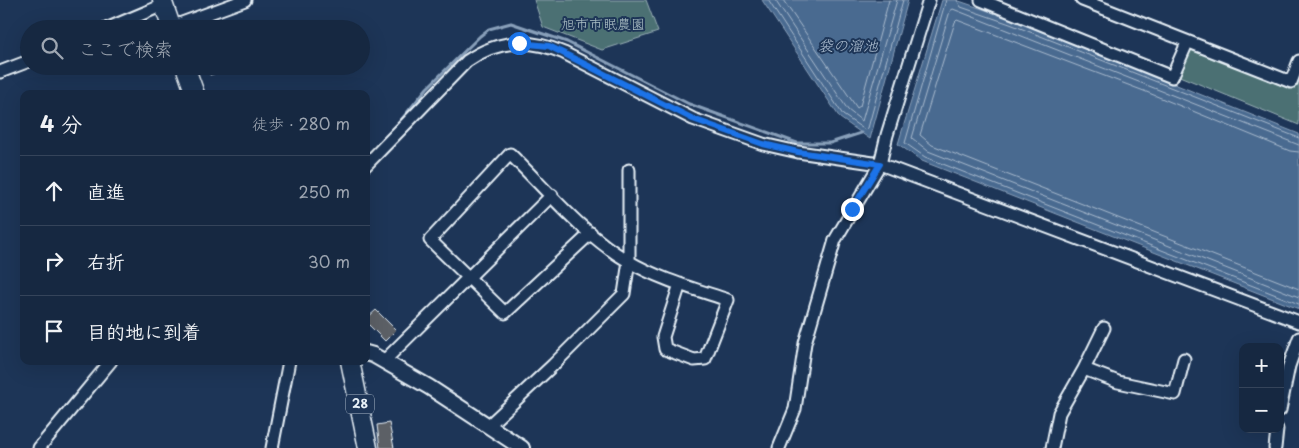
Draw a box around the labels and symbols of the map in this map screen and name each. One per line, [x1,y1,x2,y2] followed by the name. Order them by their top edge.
[561,13,645,34] park label: 旭市市眠農園
[508,32,531,55] route start
[818,33,879,56] water label: 袋の溜池
[841,198,864,221] route end
[346,394,374,414] road number: 28

